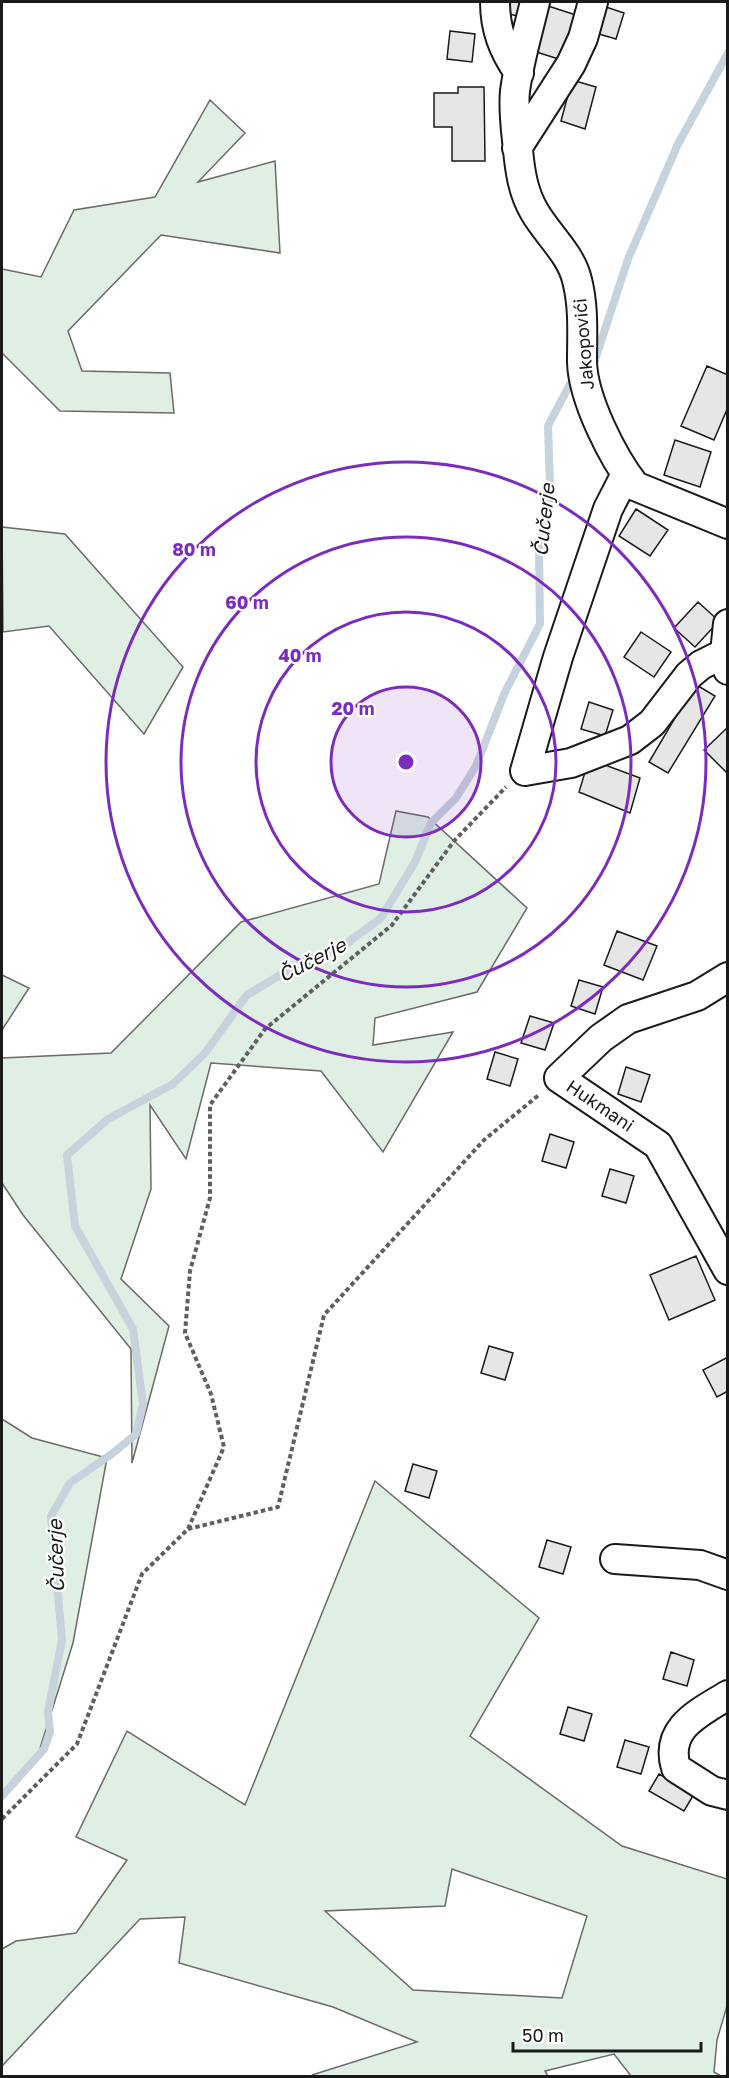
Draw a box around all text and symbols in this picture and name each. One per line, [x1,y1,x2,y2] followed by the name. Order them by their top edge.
[568,297,598,391] street label: Jakopovići
[527,481,560,558] water label: Čučerje
[172,538,216,560] text: 80 m
[225,591,269,613] text: 60 m
[278,644,322,666] text: 40 m
[332,697,374,719] text: 20 m
[396,752,416,772] centre of rings
[274,931,351,987] water label: Čučerje
[563,1075,639,1136] street label: Hukmani
[42,1518,69,1593] water label: Čučerje
[513,2015,700,2053] scale bar
[522,2024,564,2046] text: 50 m

